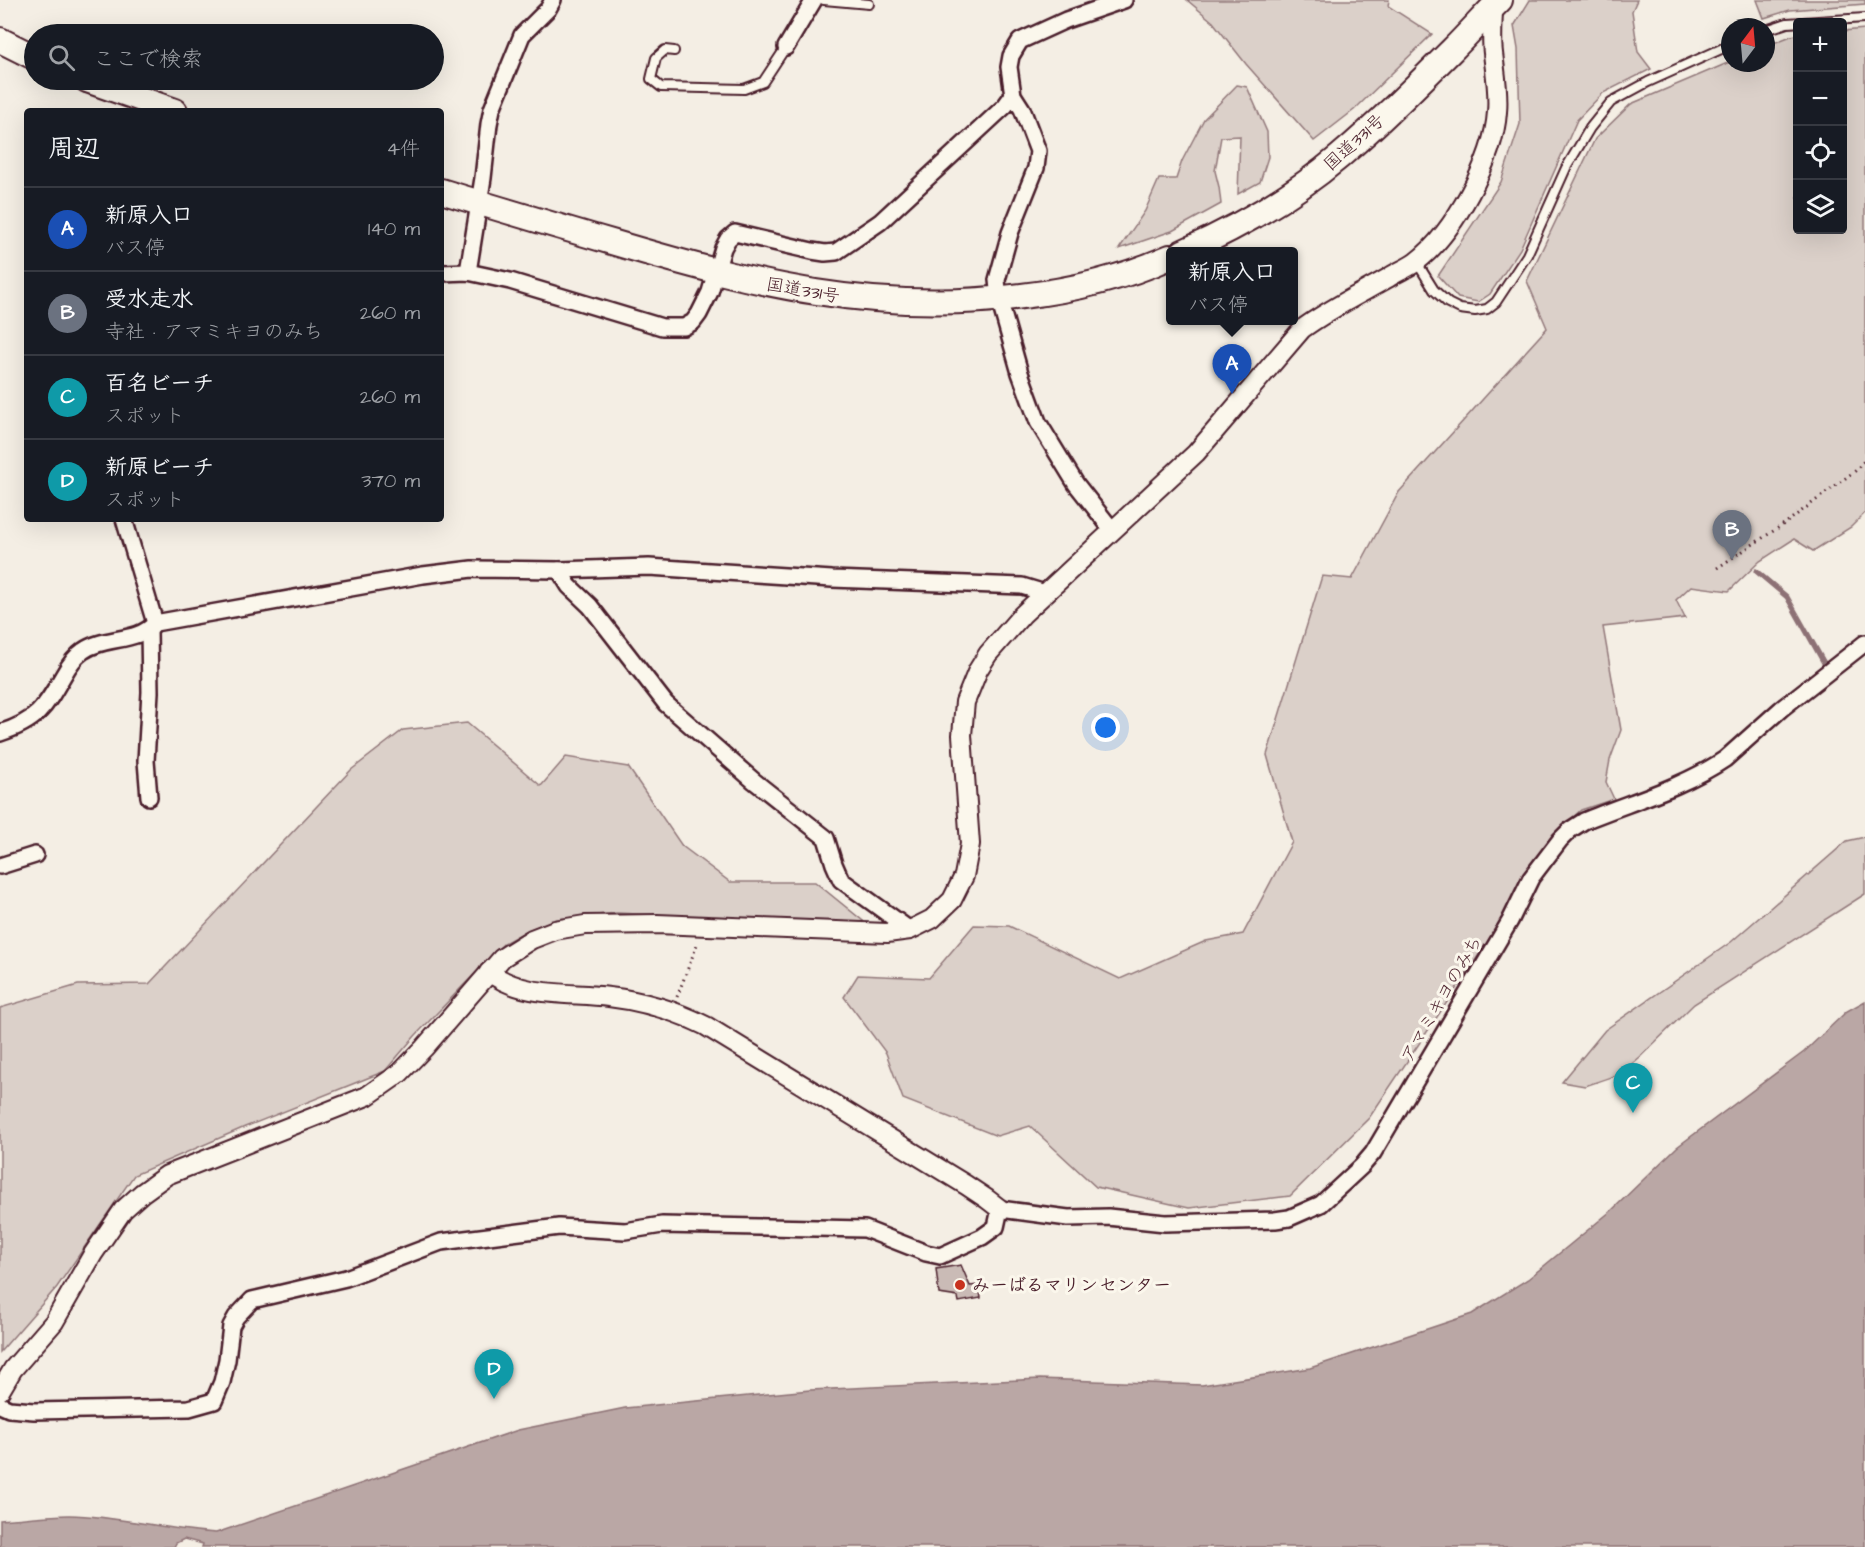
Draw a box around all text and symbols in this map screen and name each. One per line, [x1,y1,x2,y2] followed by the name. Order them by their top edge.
[1721,18,1775,72] north arrow
[1793,18,1847,234] map controls
[1793,18,1847,72] button: +
[24,24,444,90] search box
[45,41,78,74] icon: search
[93,44,203,75] text: ここで検索
[1793,72,1847,126] button: −
[1318,108,1390,177] street label: 国道331号
[1793,126,1847,180] button: locate
[48,131,100,167] text: 周辺
[386,135,420,163] text: 4件
[1793,180,1847,234] button: layers
[105,200,193,231] text: 新原入口
[61,215,74,243] text: A
[368,215,420,243] text: 140 m
[105,234,165,262] text: バス停
[1166,247,1298,325] popup
[1188,257,1276,288] text: 新原入口
[764,272,842,309] street label: 国道331号
[105,284,193,315] text: 受水走水
[1188,291,1248,319] text: バス停
[60,299,75,327] text: B
[360,299,420,327] text: 260 m
[105,318,323,346] text: 寺社 · アマミキヨのみち
[1212,344,1252,394] pin: A
[105,368,214,399] text: 百名ビーチ
[60,383,75,411] text: C
[360,383,420,411] text: 260 m
[105,402,185,430] text: スポット
[105,452,214,483] text: 新原ビーチ
[61,467,74,495] text: D
[361,467,420,495] text: 370 m
[105,486,185,514] text: スポット
[1712,510,1752,560] pin: B
[1091,713,1120,742] your location
[1395,931,1488,1068] street label: アマミキヨのみち
[1614,1064,1652,1113] pin: C
[972,1273,1171,1298] place label: みーばるマリンセンター
[953,1278,967,1292] marker: みーばるマリンセンター
[474,1350,514,1399] pin: D

